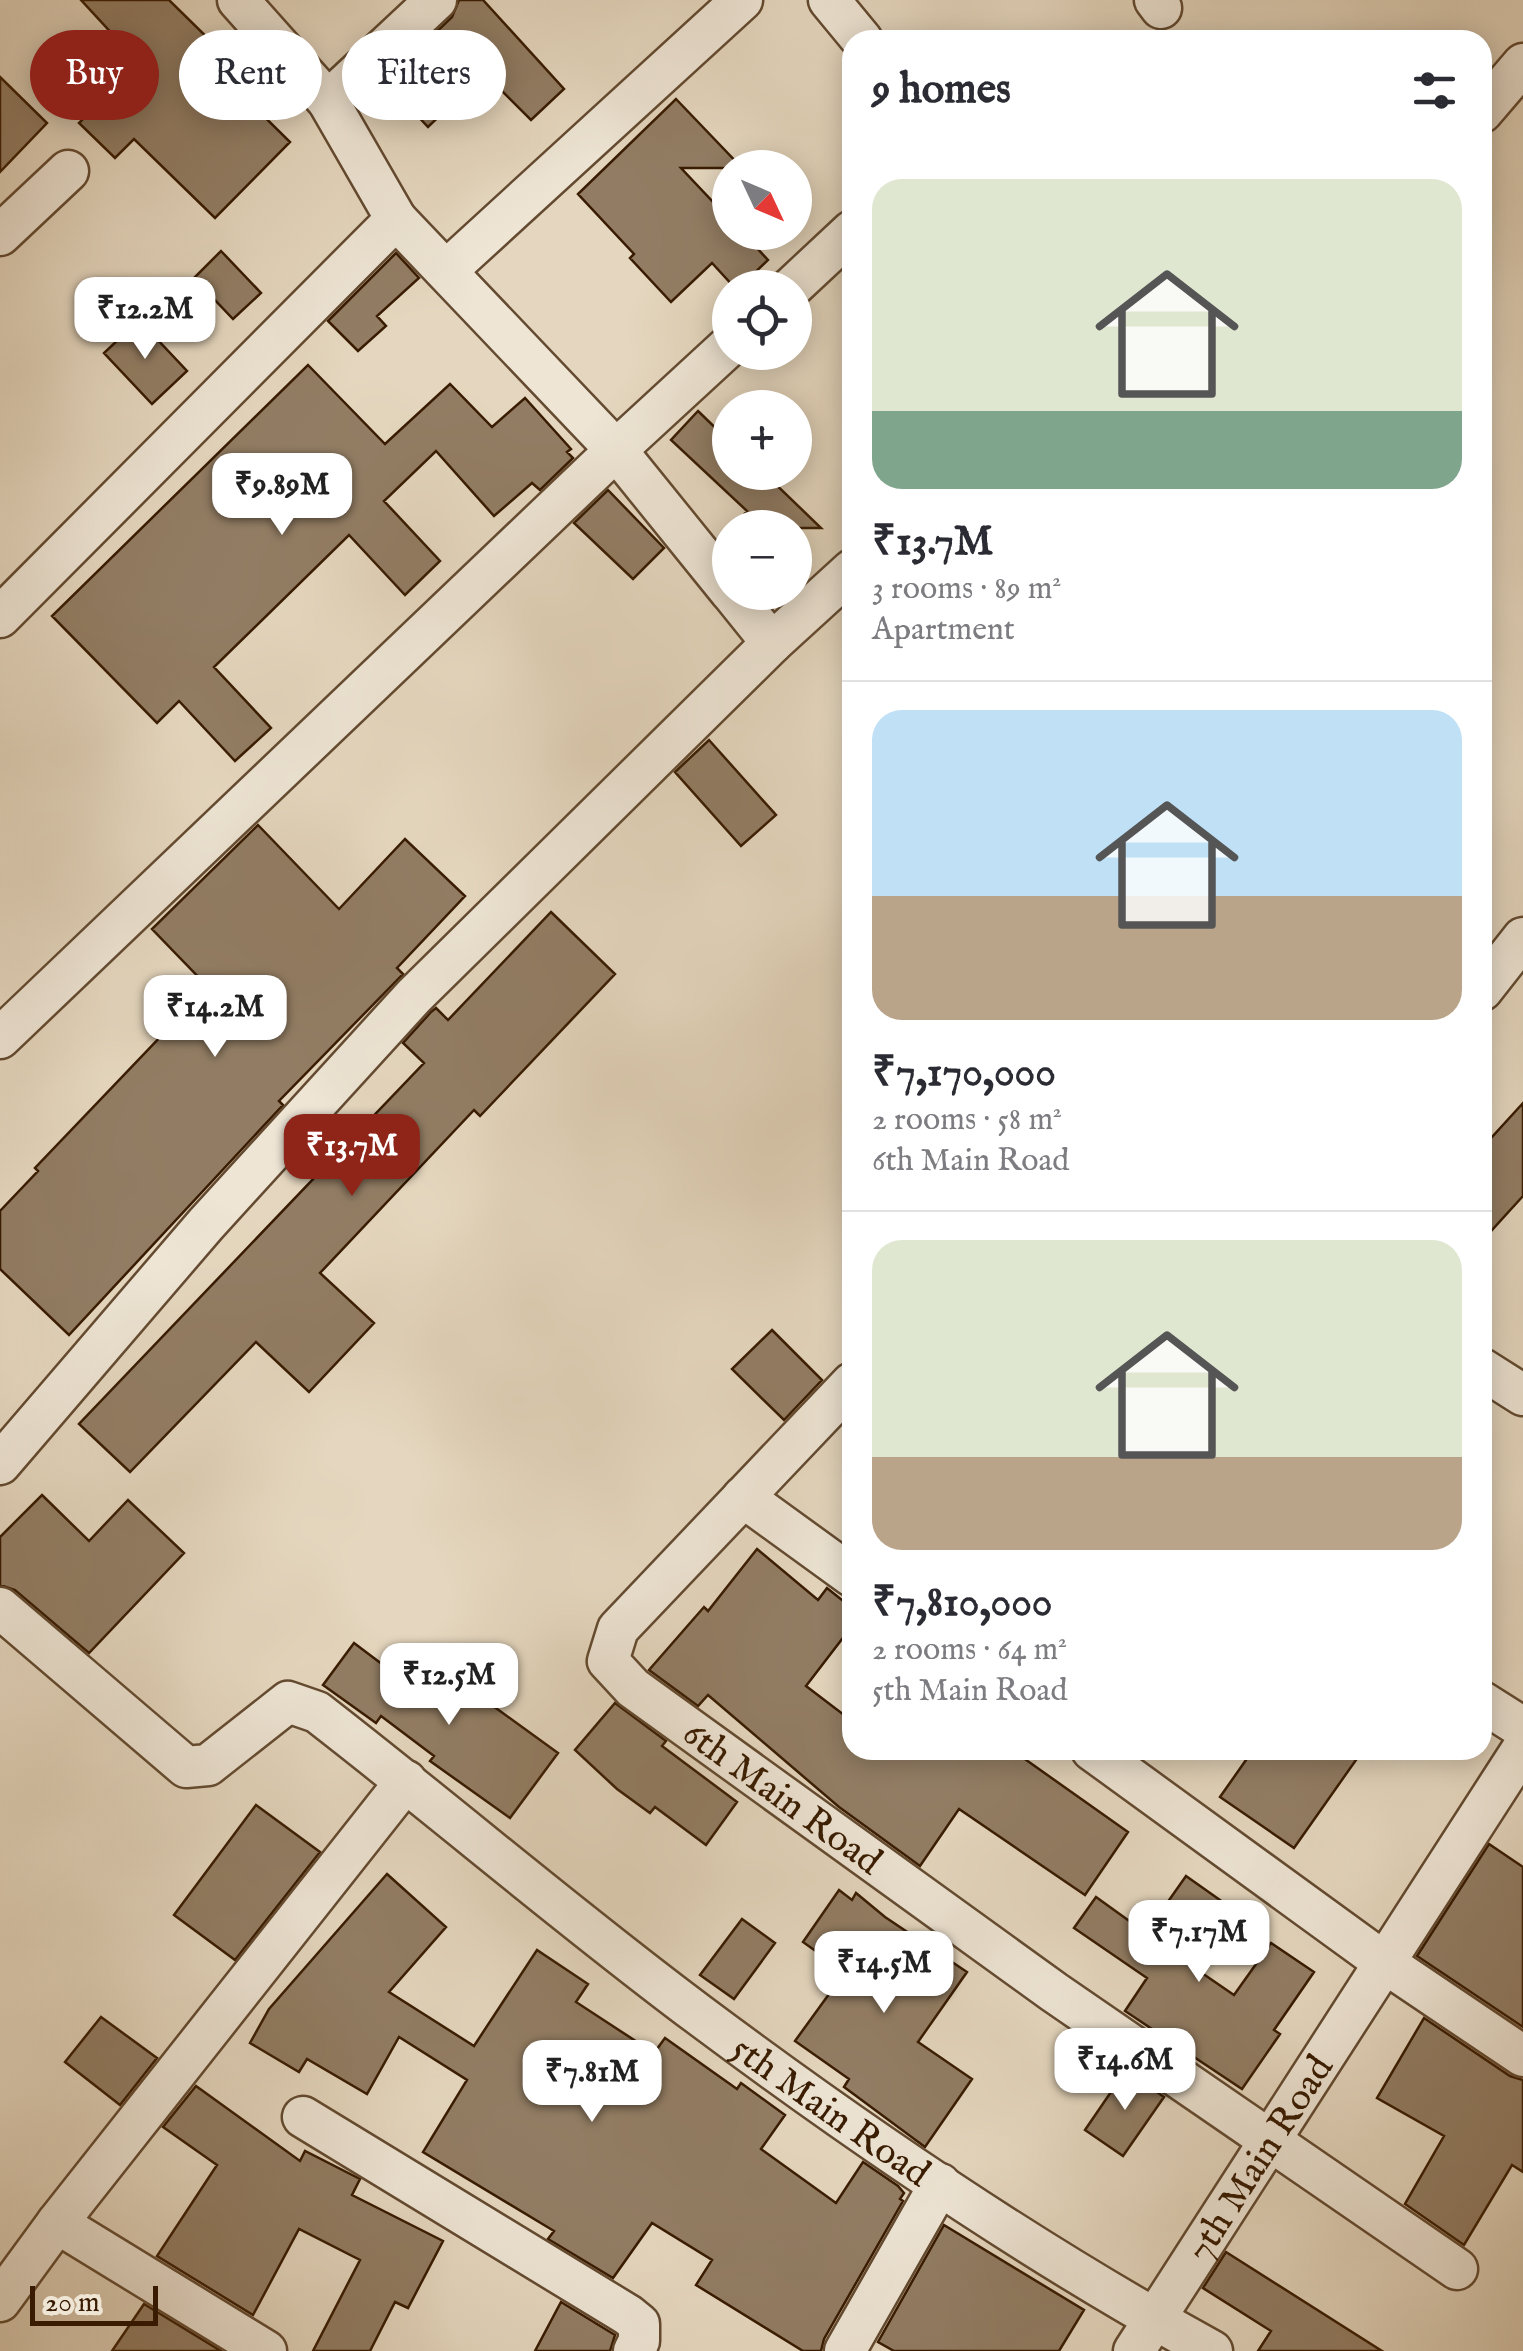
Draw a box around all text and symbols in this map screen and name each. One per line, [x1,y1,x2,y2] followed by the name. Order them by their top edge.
[30,30,159,120] chip: Buy
[179,30,322,120] chip: Rent
[342,30,506,120] chip: Filters
[1407,63,1462,118] icon: filters
[872,64,1011,117] text: 9 homes
[712,150,812,250] north arrow
[712,150,812,610] map controls
[1077,244,1257,424] icon: home
[712,270,812,370] button: locate
[64,277,226,362] pin: ₹12.2M
[96,289,194,330] text: ₹12.2M
[712,390,812,490] button: +
[201,453,363,538] pin: ₹9.89M
[234,465,330,506] text: ₹9.89M
[712,510,812,610] button: −
[872,516,993,569] text: ₹13.7M
[872,569,1061,610] text: 3 rooms · 89 m²
[872,610,1015,651] text: Apartment
[1077,775,1257,955] icon: home
[134,975,296,1060] pin: ₹14.2M
[166,987,264,1028] text: ₹14.2M
[872,1047,1056,1100] text: ₹7,170,000
[872,1100,1062,1141] text: 2 rooms · 58 m²
[271,1114,433,1199] pin: ₹13.7M
[306,1126,398,1167] text: ₹13.7M
[872,1141,1069,1182] text: 6th Main Road
[1077,1305,1257,1485] icon: home
[872,1577,1052,1630] text: ₹7,810,000
[872,1630,1067,1671] text: 2 rooms · 64 m²
[368,1643,530,1728] pin: ₹12.5M
[402,1655,496,1696] text: ₹12.5M
[872,1671,1067,1712] text: 5th Main Road
[672,1711,891,1887] street label: 6th Main Road
[1118,1900,1280,1985] pin: ₹7.17M
[1150,1912,1248,1953] text: ₹7.17M
[803,1931,965,2016] pin: ₹14.5M
[836,1943,932,1984] text: ₹14.5M
[721,2026,939,2199] street label: 5th Main Road
[1044,2028,1206,2113] pin: ₹14.6M
[511,2040,673,2125] pin: ₹7.81M
[1076,2040,1174,2081] text: ₹14.6M
[1177,2047,1346,2272] street label: 7th Main Road
[545,2052,639,2093] text: ₹7.81M
[30,2281,158,2326] scale bar
[45,2286,100,2321] text: 20 m

